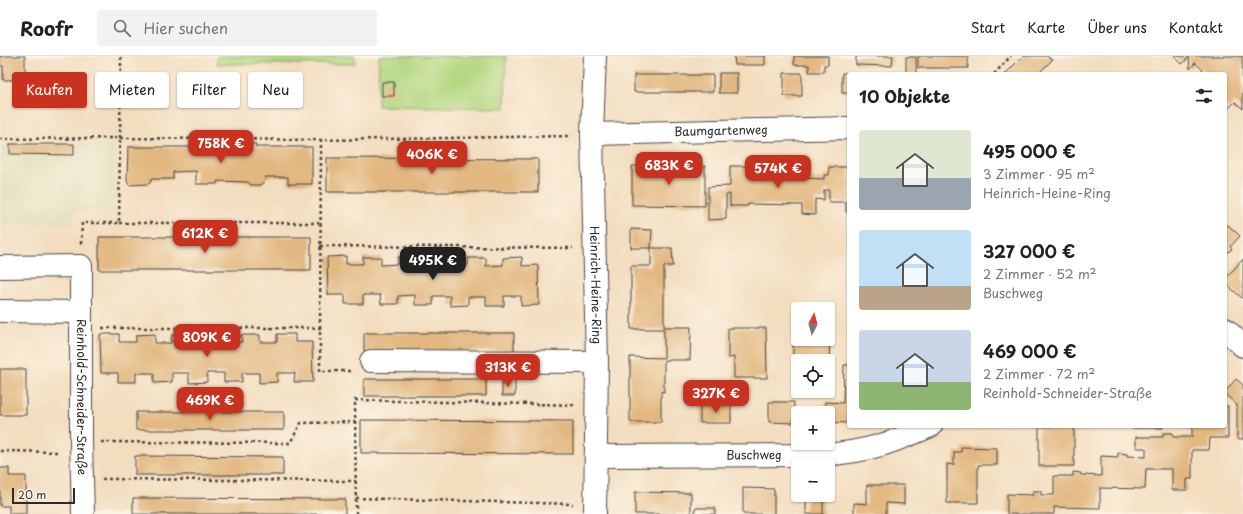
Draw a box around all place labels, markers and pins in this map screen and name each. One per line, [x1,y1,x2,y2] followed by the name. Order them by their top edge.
[188,130,254,164] pin: 758K €
[399,141,465,175] pin: 406K €
[636,152,702,186] pin: 683K €
[745,155,811,189] pin: 574K €
[172,220,238,254] pin: 612K €
[400,247,466,281] pin: 495K €
[174,324,240,358] pin: 809K €
[475,354,541,388] pin: 313K €
[683,380,749,414] pin: 327K €
[177,387,243,421] pin: 469K €

